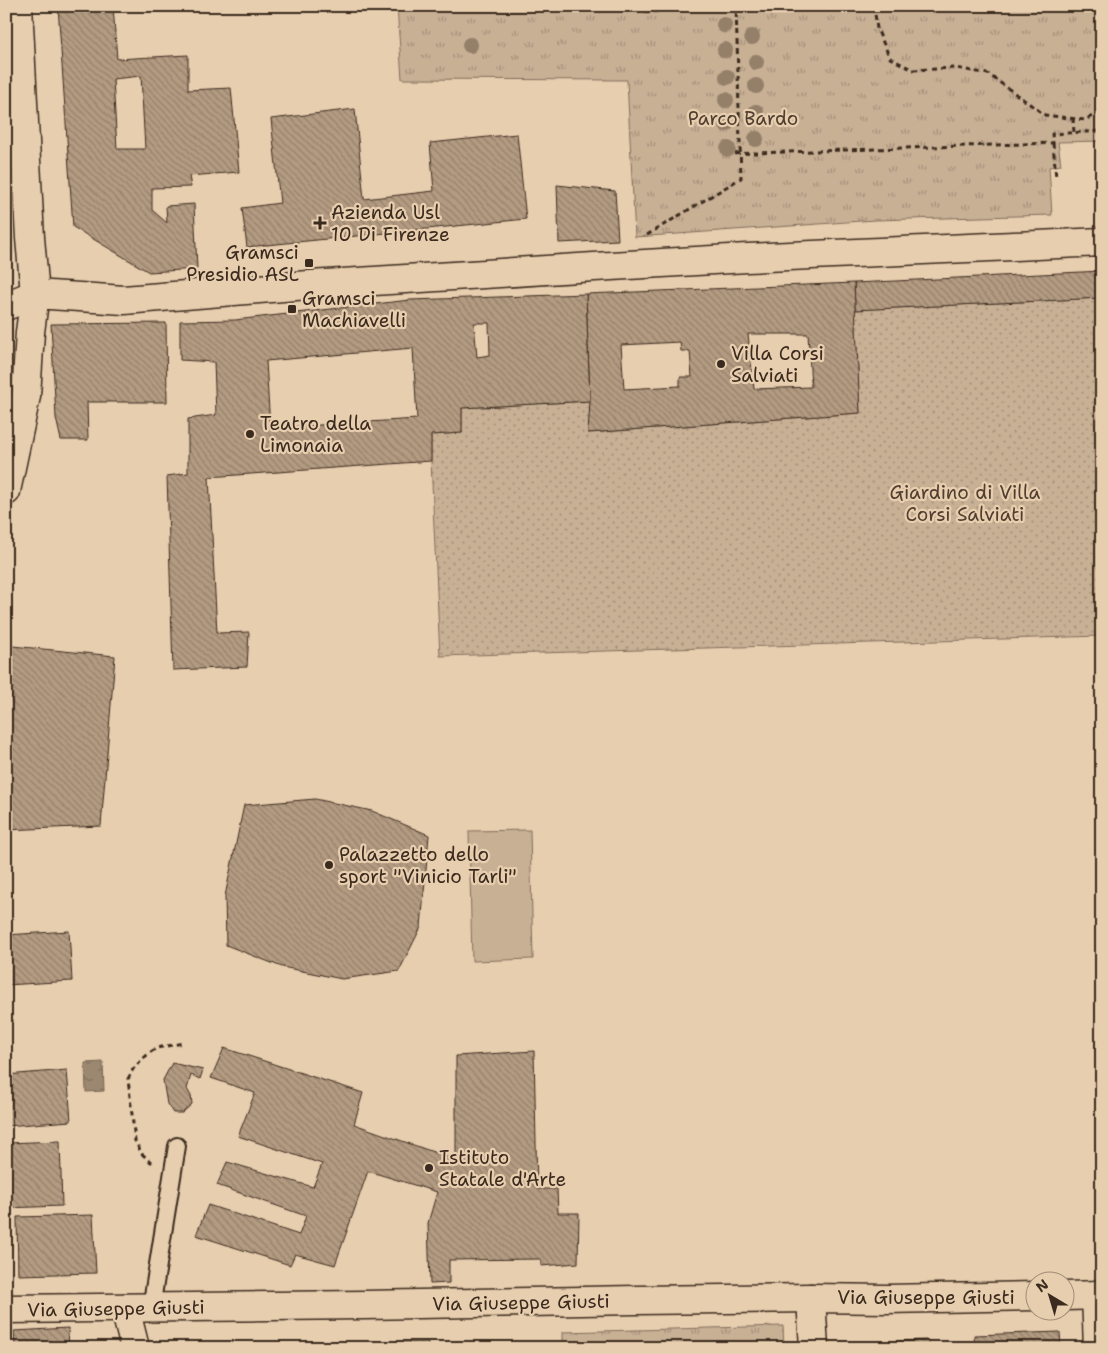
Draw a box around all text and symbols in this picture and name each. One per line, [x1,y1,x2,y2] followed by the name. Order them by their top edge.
[688,106,798,131] park label: Parco Bardo
[331,200,450,247] place label: Azienda Usl 10 Di Firenze
[313,216,327,230] marker: Azienda Usl 10 Di Firenze
[186,240,299,287] place label: Gramsci Presidio ASL
[303,257,315,269] marker: Gramsci Presidio ASL
[302,286,406,333] place label: Gramsci Machiavelli
[286,303,298,315] marker: Gramsci Machiavelli
[731,341,824,388] place label: Villa Corsi Salviati
[715,358,727,370] marker: Villa Corsi Salviati
[260,411,371,458] place label: Teatro della Limonaia
[244,428,256,440] marker: Teatro della Limonaia
[890,480,1041,527] park label: Giardino di Villa Corsi Salviati
[339,842,517,889] place label: Palazzetto dello sport "Vinicio Tarli"
[323,859,335,871] marker: Palazzetto dello sport "Vinicio Tarli"
[439,1145,566,1192] place label: Istituto Statale d'Arte
[423,1162,435,1174] marker: Istituto Statale d'Arte
[1026,1272,1076,1322] north arrow
[1032,1275,1052,1296] text: N
[837,1285,1015,1310] street label: Via Giuseppe Giusti
[432,1288,610,1317] street label: Via Giuseppe Giusti
[27,1294,205,1323] street label: Via Giuseppe Giusti

